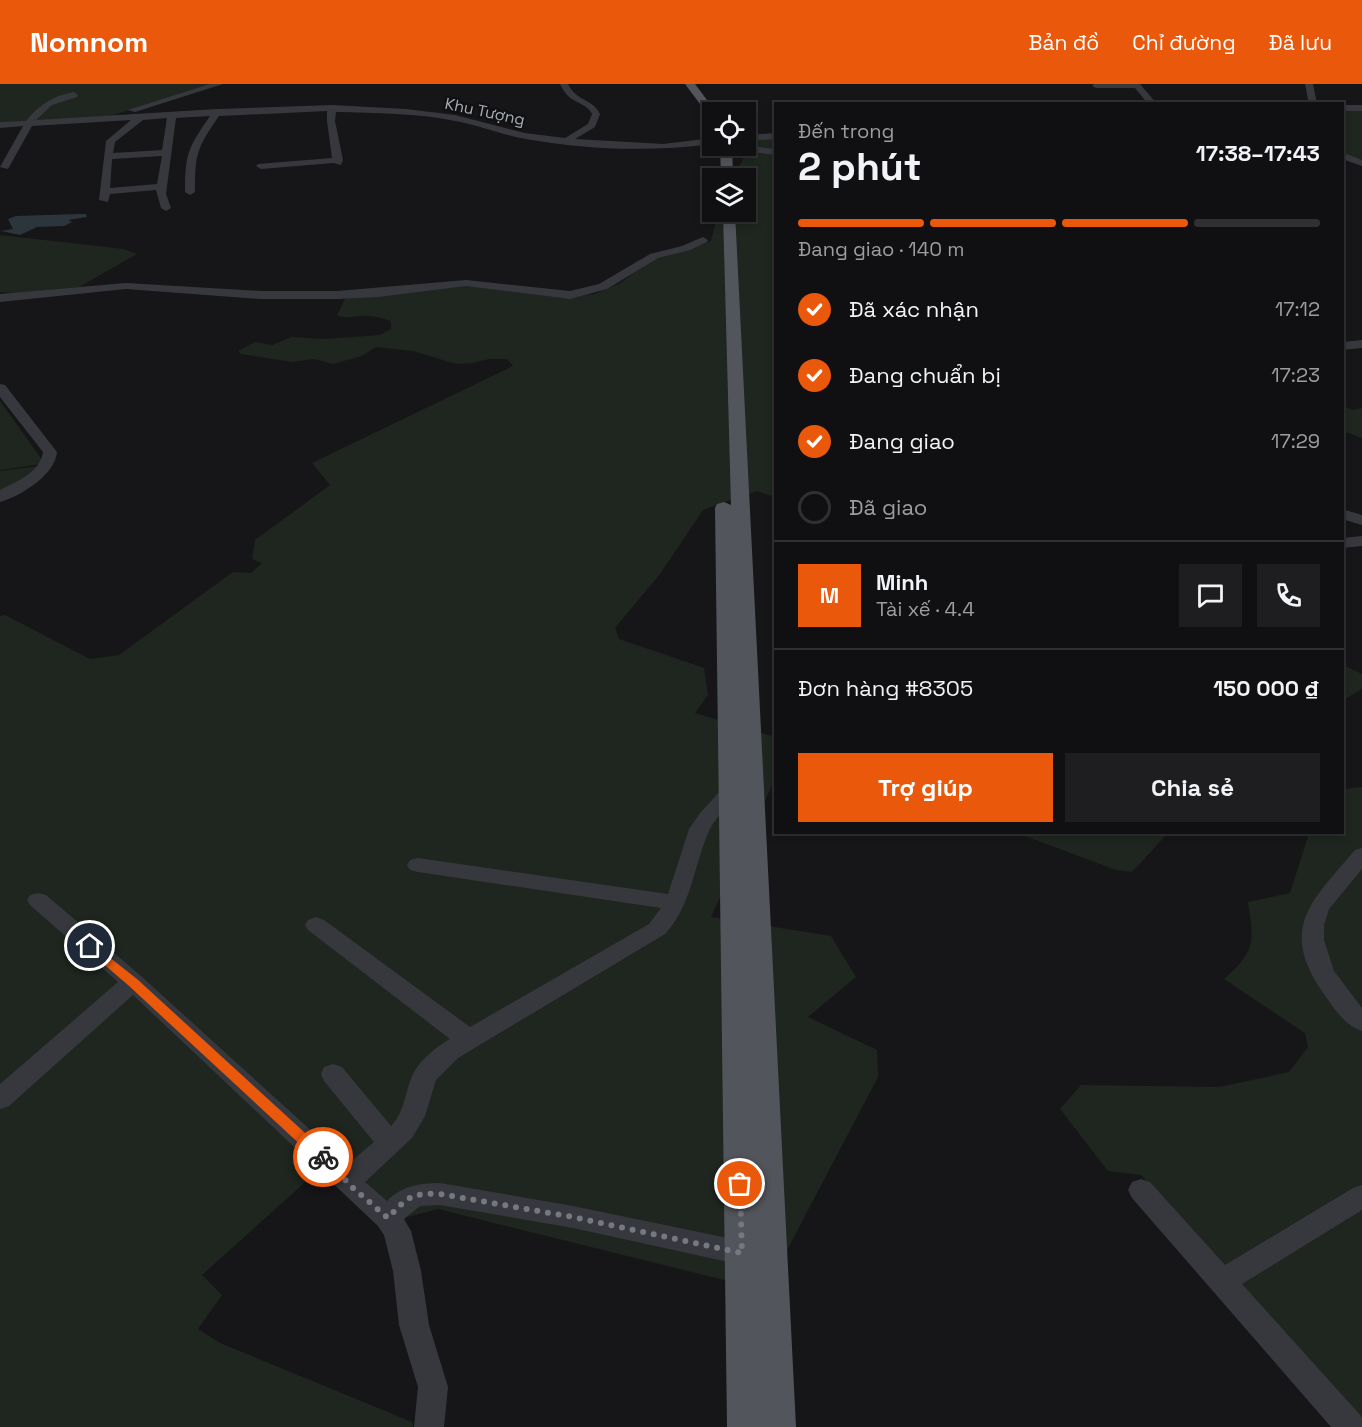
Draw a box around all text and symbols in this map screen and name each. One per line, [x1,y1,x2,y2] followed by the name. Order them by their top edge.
[30,24,148,60] text: Nomnom
[1029,29,1099,56] text: Bản đồ
[1132,29,1236,56] text: Chỉ đường
[1269,29,1332,56] text: Đã lưu
[443,93,527,130] street label: Khu Tượng
[702,102,756,222] map controls
[702,102,756,156] button: locate
[798,118,894,144] text: Đến trong
[1196,139,1320,167] text: 17:38–17:43
[798,142,921,191] text: 2 phút
[702,168,756,222] button: layers
[798,236,964,262] text: Đang giao · 140 m
[798,293,831,326] icon: check
[849,295,979,323] text: Đã xác nhận
[1275,296,1320,322] text: 17:12
[798,359,831,392] icon: check
[849,361,1001,389] text: Đang chuẩn bị
[1271,362,1320,388] text: 17:23
[798,425,831,458] icon: check
[849,427,955,455] text: Đang giao
[1271,428,1320,454] text: 17:29
[849,493,927,521] text: Đã giao
[1179,564,1242,627] button: chat
[1257,564,1320,627] button: phone
[876,568,928,596] text: Minh
[820,581,839,609] text: M
[876,596,975,622] text: Tài xế · 4.4
[798,674,973,702] text: Đơn hàng #8305
[1213,674,1320,702] text: 150 000 ₫
[798,753,1053,822] button: Trợ giúp
[1065,753,1320,822] button: Chia sẻ
[64,920,115,971] pin
[73,929,106,962] icon: home
[293,1127,353,1187] courier
[307,1141,340,1174] icon: bike
[714,1158,765,1209] pin
[723,1167,756,1200] icon: bag

